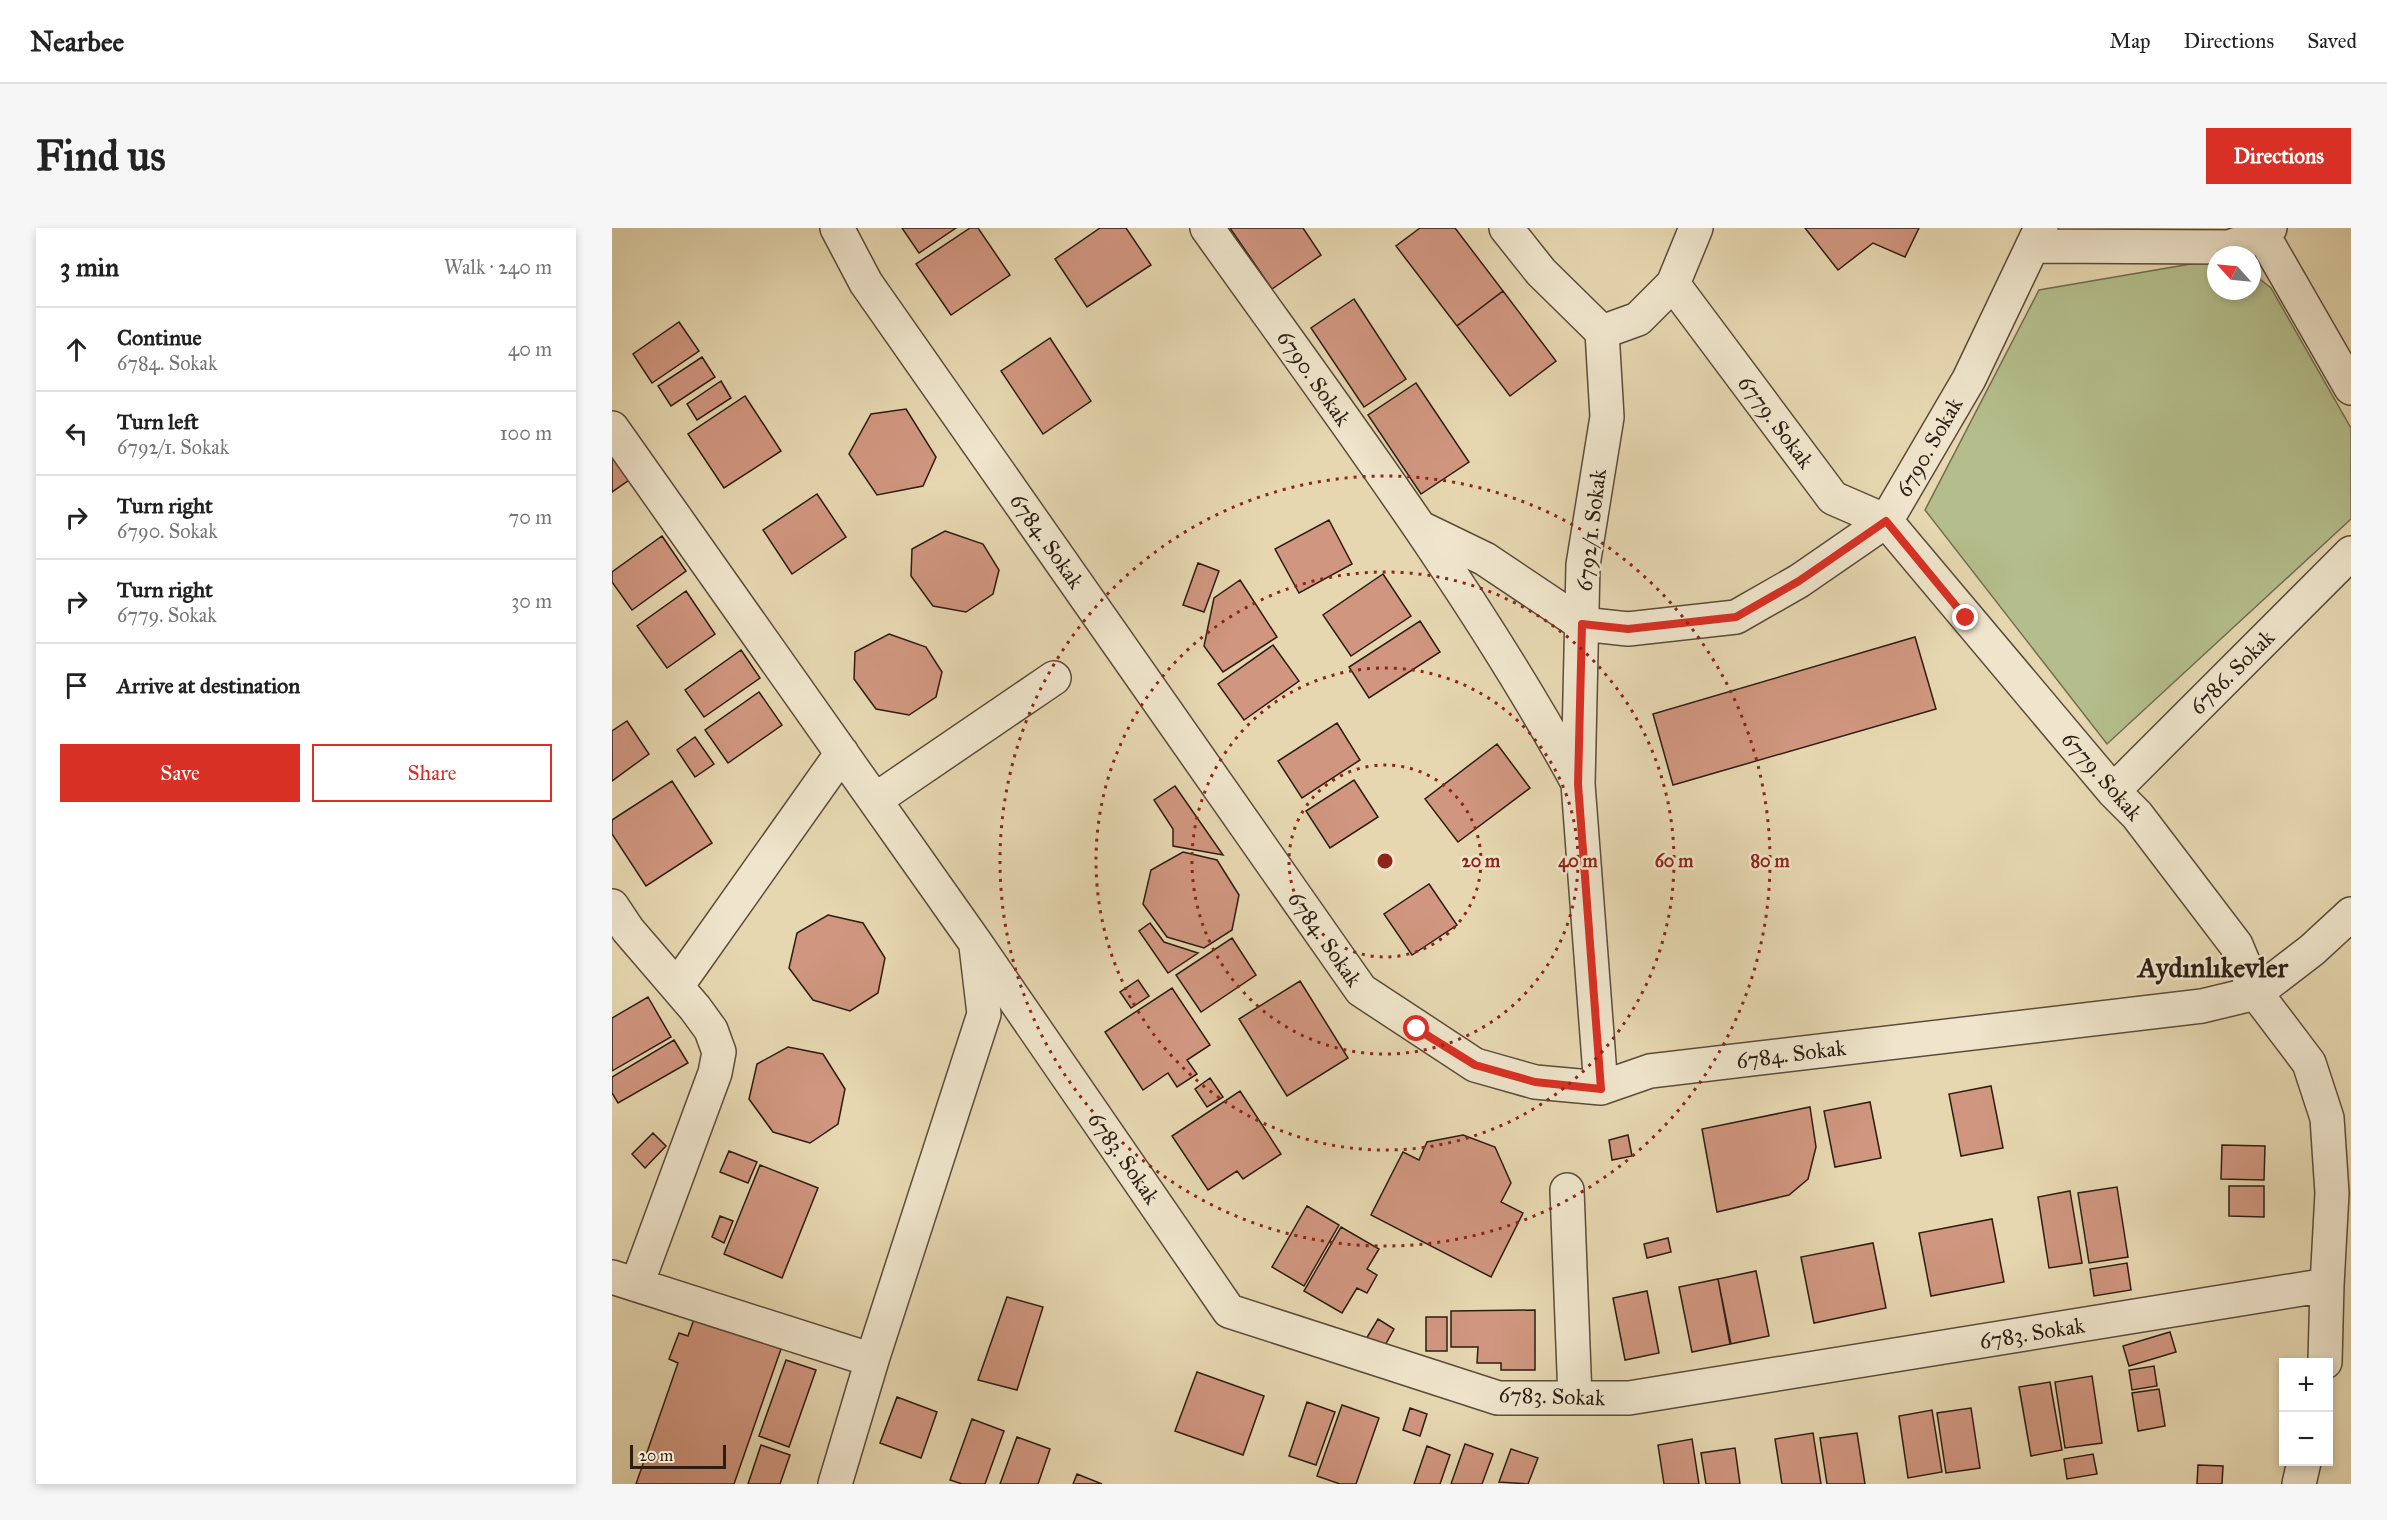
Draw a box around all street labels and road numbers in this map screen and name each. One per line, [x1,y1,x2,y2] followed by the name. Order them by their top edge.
[1271,325,1357,432] street label: 6790. Sokak
[1732,370,1820,474] street label: 6779. Sokak
[1890,392,1969,502] street label: 6790. Sokak
[1570,466,1612,593] street label: 6792/1. Sokak
[1004,488,1090,595] street label: 6784. Sokak
[2184,623,2281,720] street label: 6786. Sokak
[2056,726,2149,827] street label: 6779. Sokak
[1282,886,1368,993] street label: 6784. Sokak
[1735,1034,1848,1074] street label: 6784. Sokak
[1082,1107,1166,1210] street label: 6783. Sokak
[1977,1311,2087,1355] street label: 6783. Sokak
[1498,1381,1606,1411] street label: 6783. Sokak

